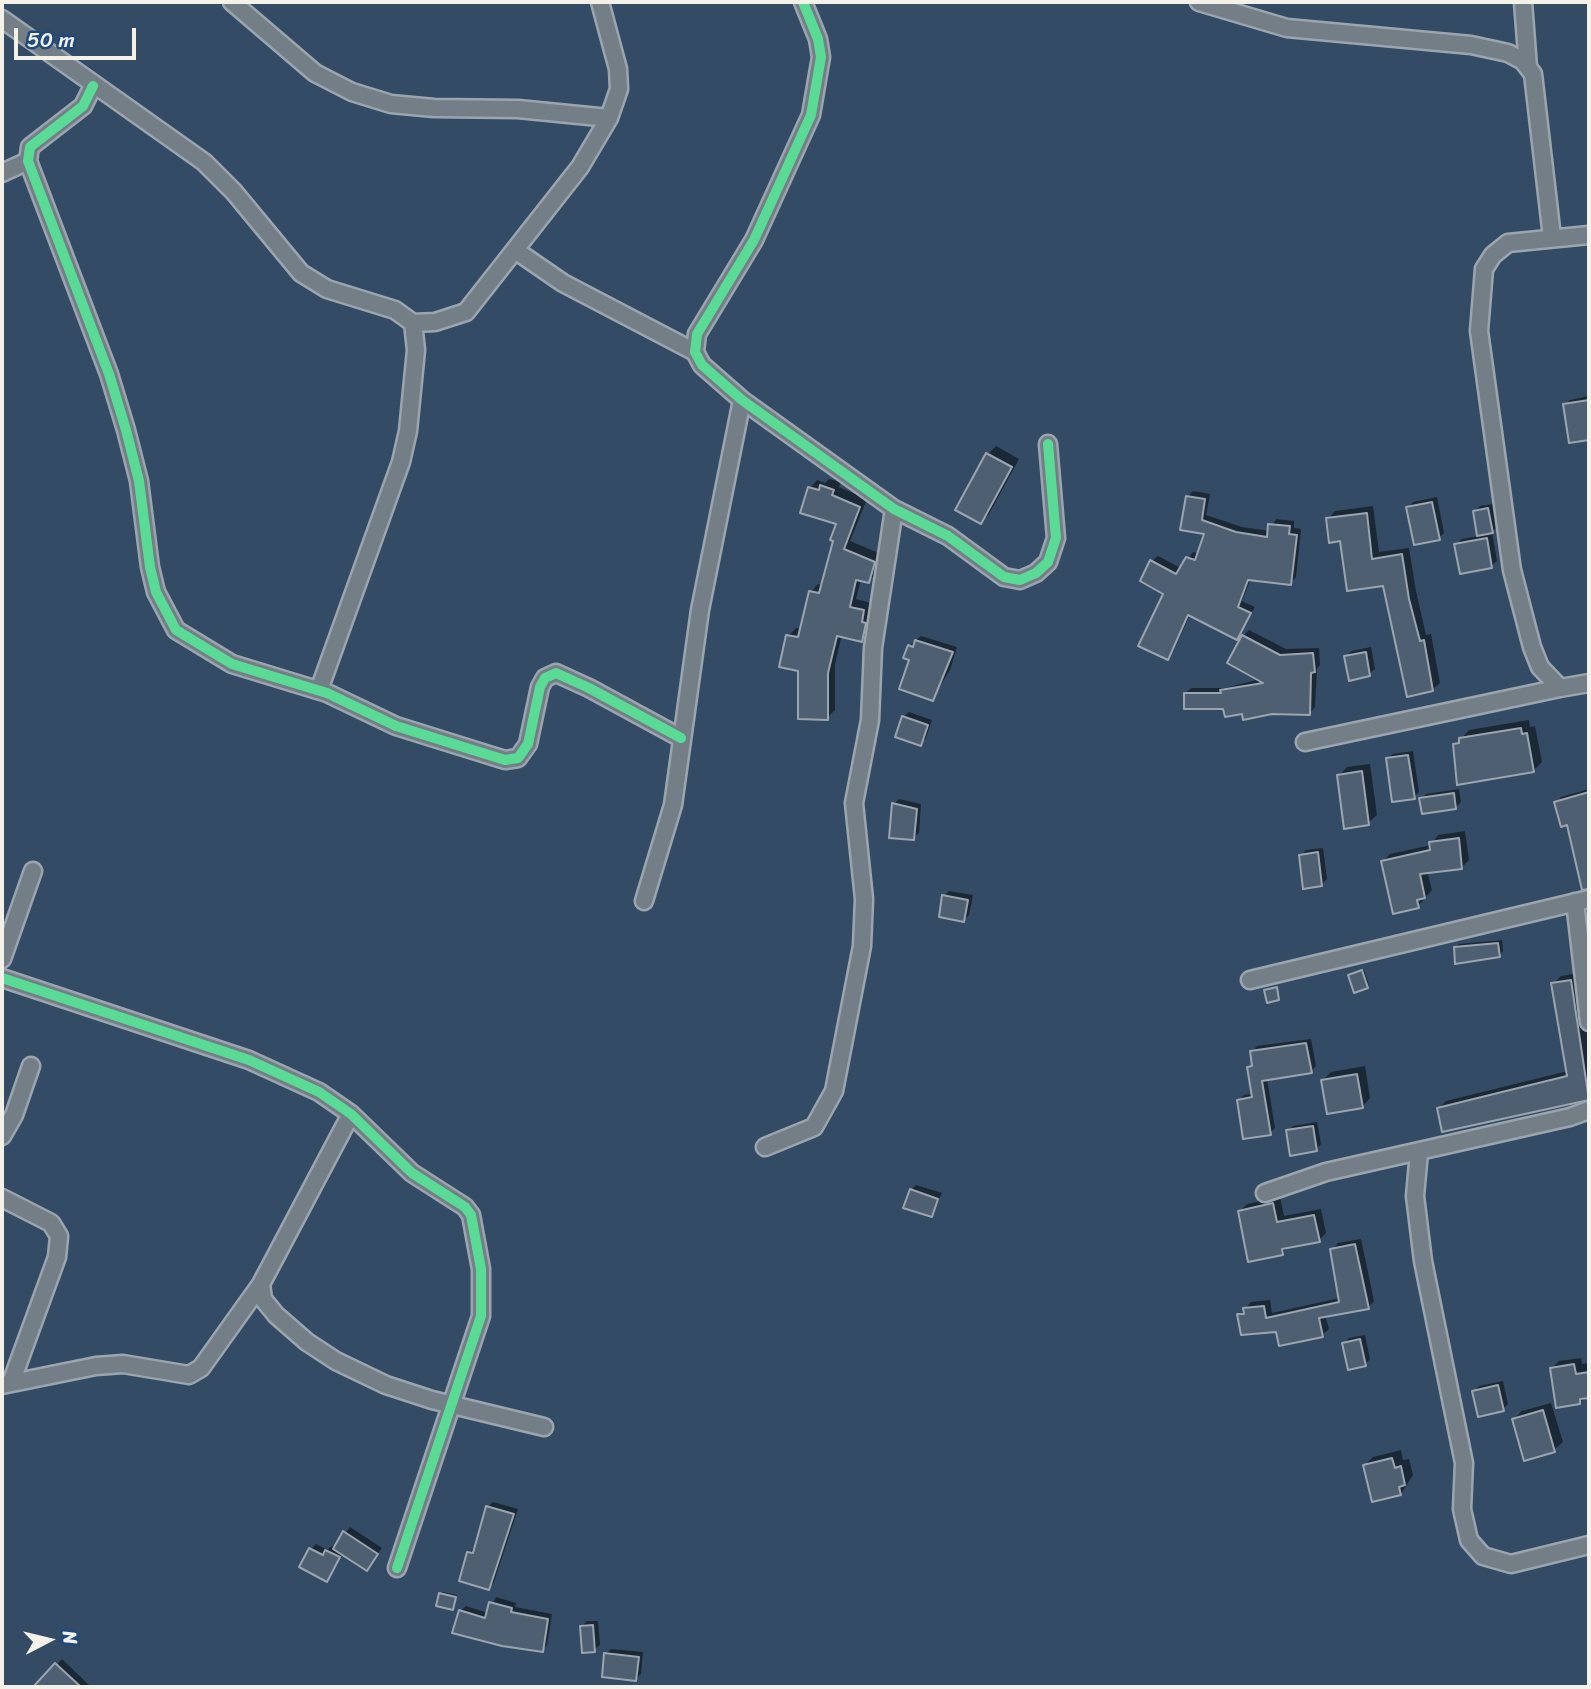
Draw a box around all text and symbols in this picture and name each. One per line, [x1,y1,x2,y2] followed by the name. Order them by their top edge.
[18,14,140,58] scale bar
[27,21,75,59] text: 50 m
[14,1605,84,1675] north arrow
[53,1629,88,1646] text: N

